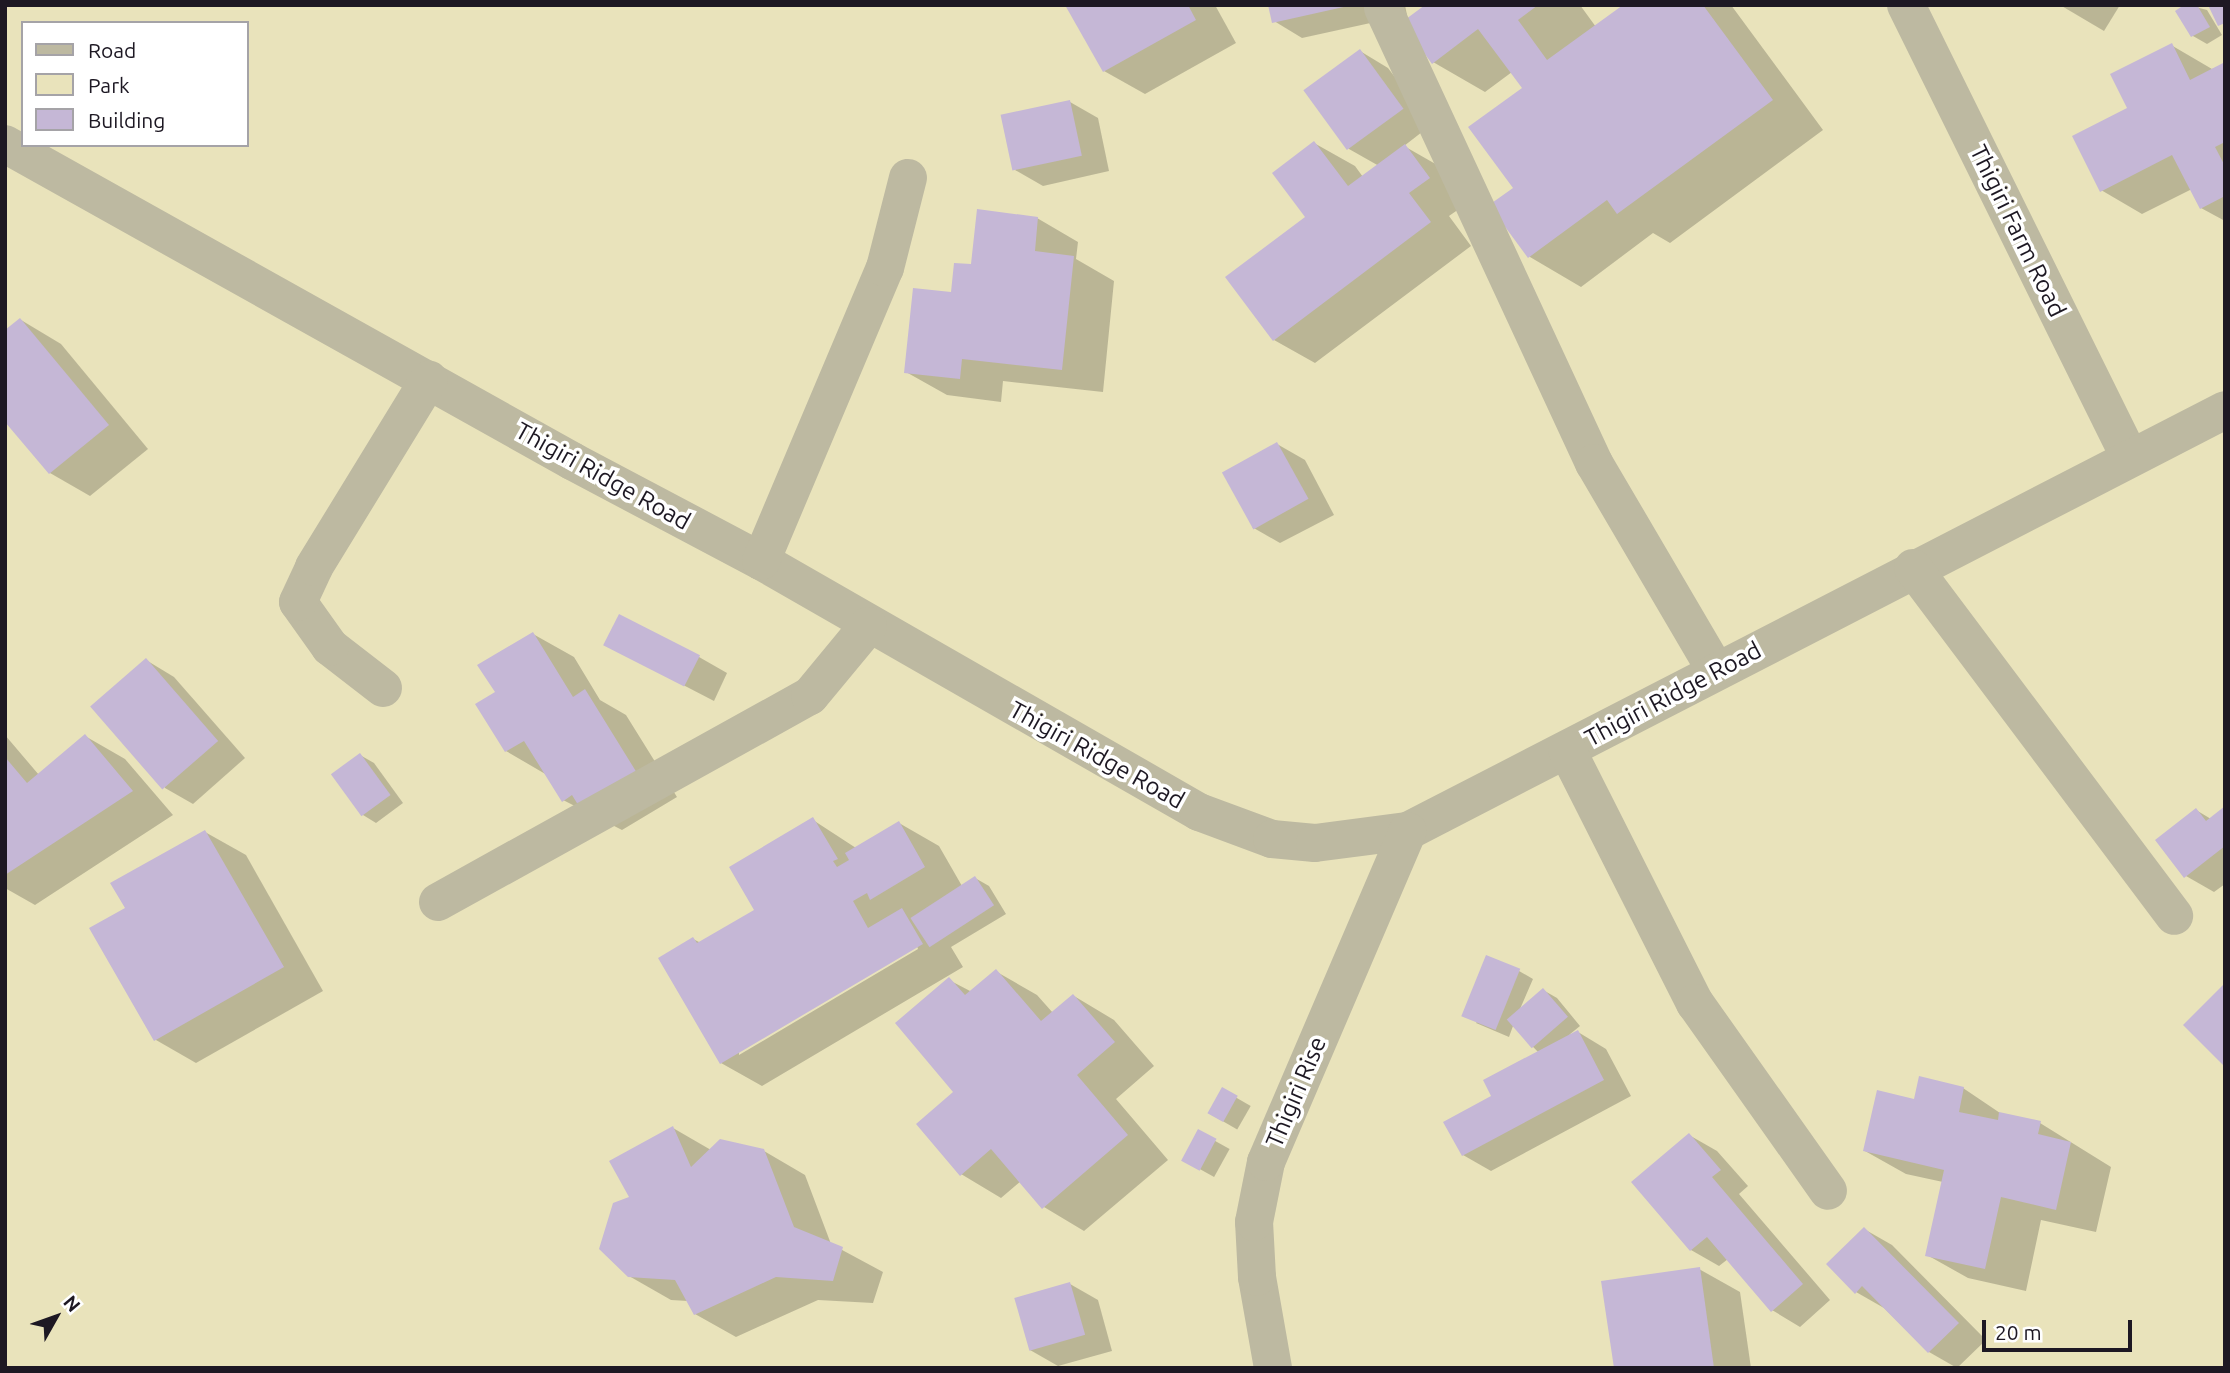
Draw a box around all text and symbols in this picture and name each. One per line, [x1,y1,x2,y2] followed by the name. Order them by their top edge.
[21,21,248,147] legend
[88,38,136,62] text: Road
[88,73,130,97] text: Park
[88,108,165,132] text: Building
[1964,140,2072,322] street label: Thigiri Farm Road
[510,416,696,536] street label: Thigiri Ridge Road
[1580,635,1766,753] street label: Thigiri Ridge Road
[1004,695,1190,815] street label: Thigiri Ridge Road
[1260,1032,1332,1152] street label: Thigiri Rise
[21,1282,91,1352] north arrow
[59,1291,85,1316] text: N
[1985,1306,2136,1350] scale bar
[1995,1320,2042,1344] text: 20 m

